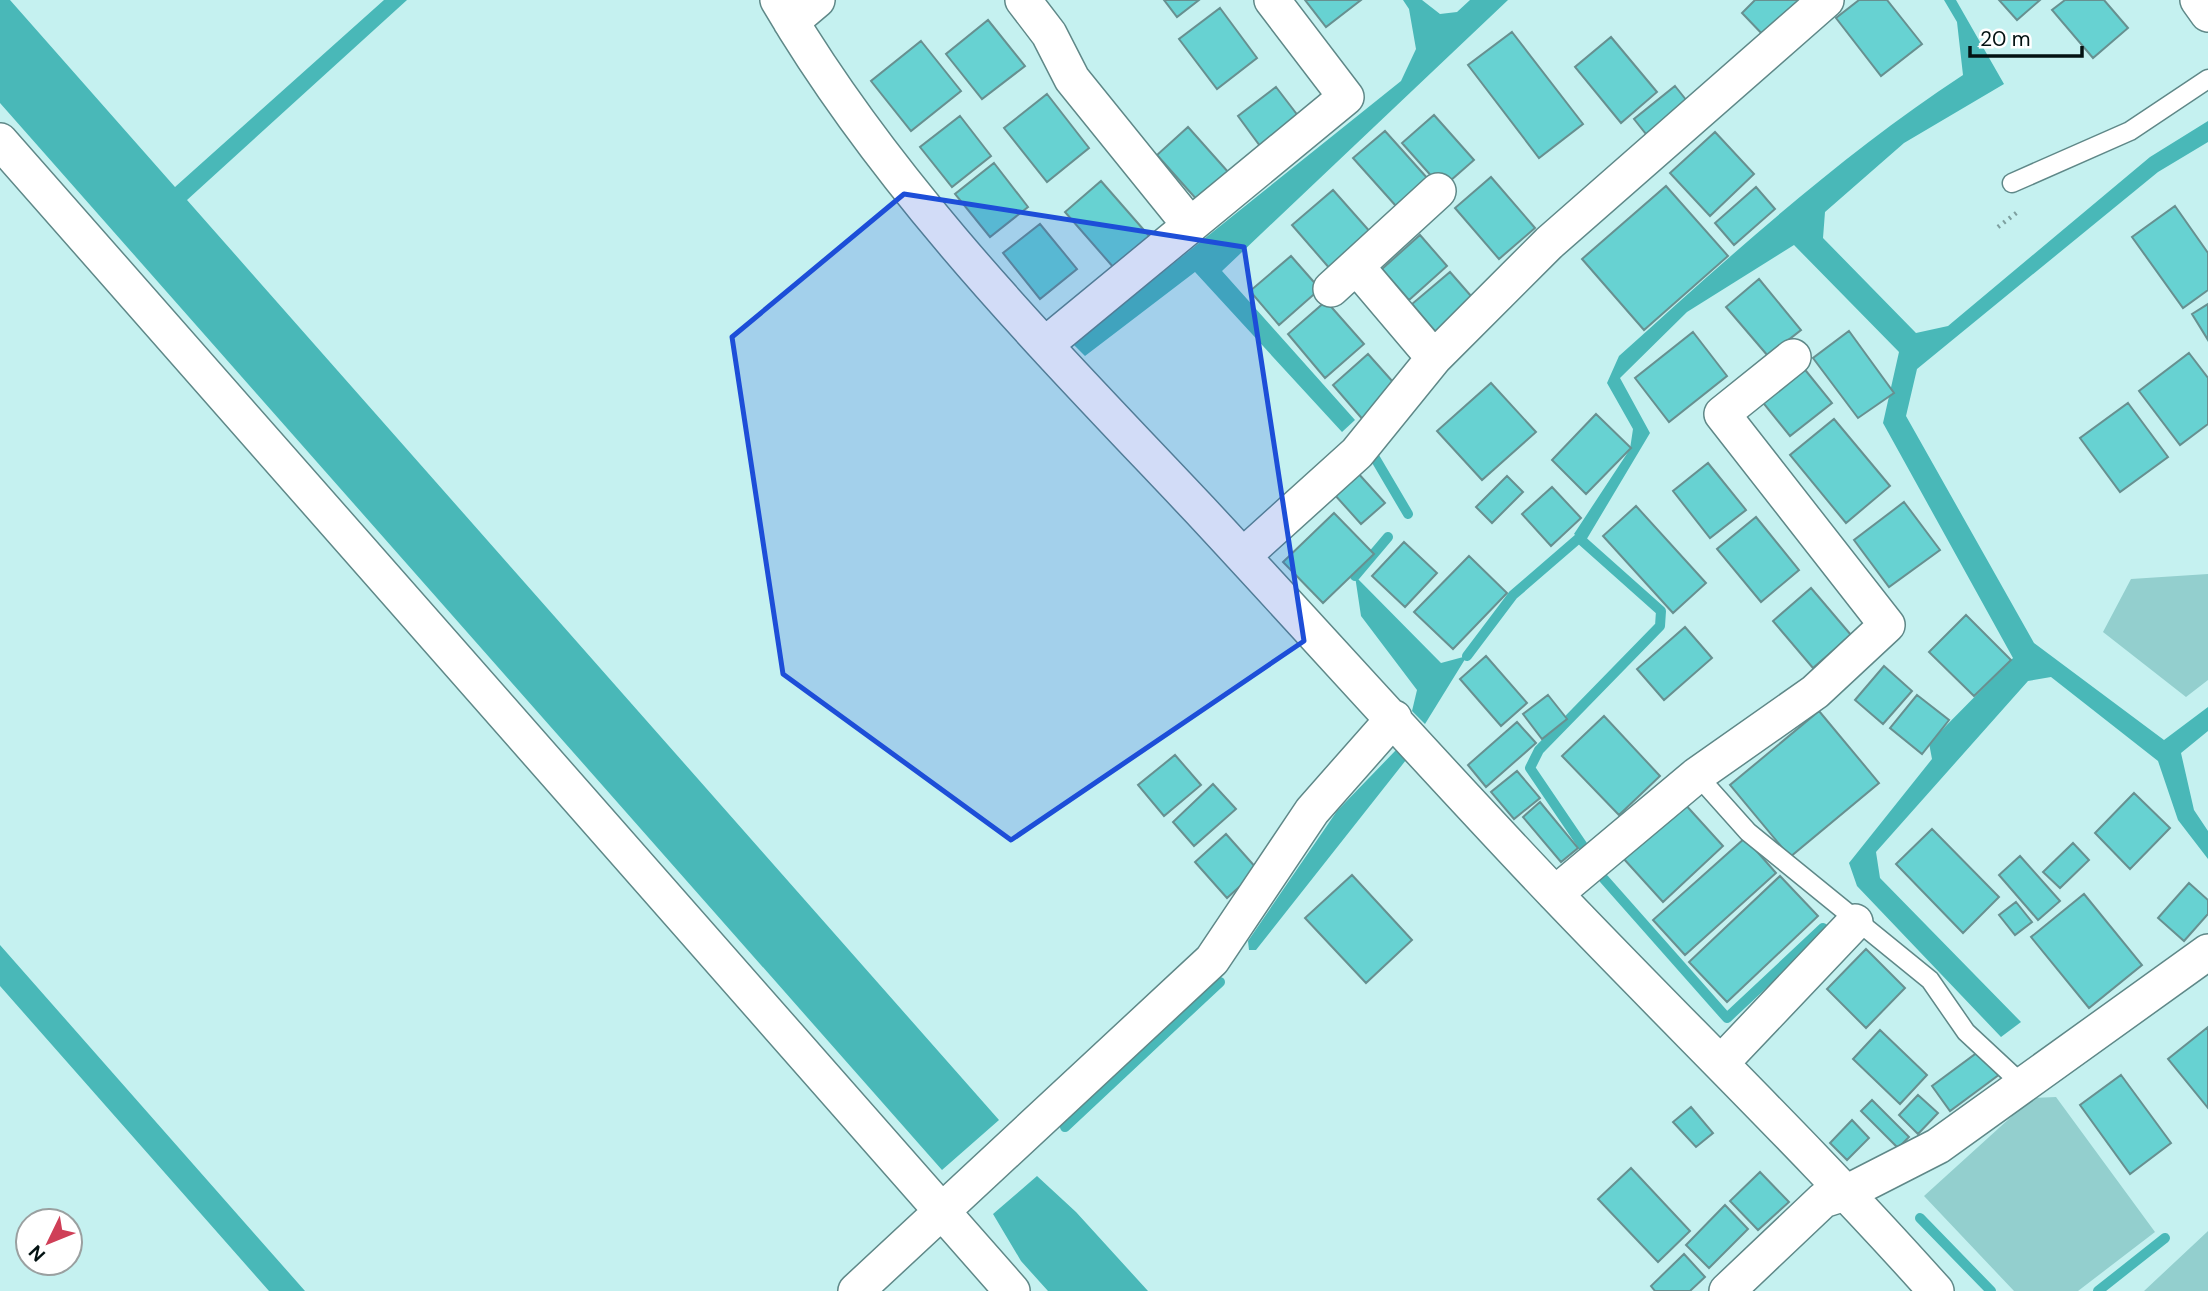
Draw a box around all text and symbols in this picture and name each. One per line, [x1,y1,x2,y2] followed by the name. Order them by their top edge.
[1970,14,2082,58] scale bar
[1980,25,2031,53] text: 20 m
[14,1207,84,1277] north arrow
[23,1240,51,1267] text: N

